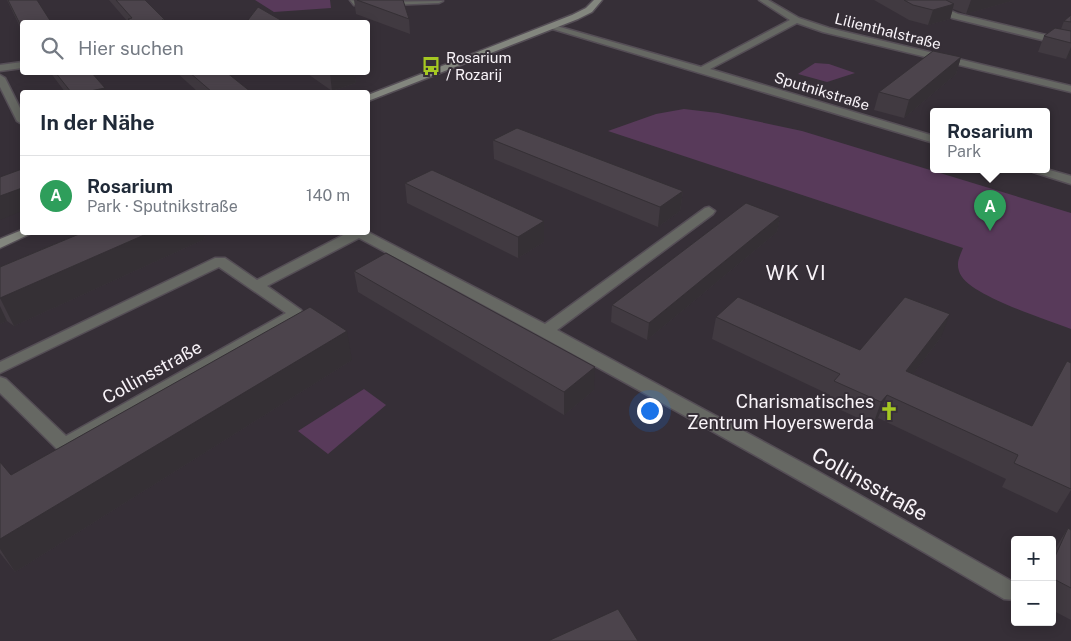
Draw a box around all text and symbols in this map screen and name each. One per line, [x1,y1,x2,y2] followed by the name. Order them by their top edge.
[833,10,943,52] street label: Lilienthalstraße
[20,20,370,75] search box
[38,34,66,62] icon: search
[78,37,184,59] text: Hier suchen
[446,49,512,83] place label: Rosarium / Rozarij
[420,55,442,77] bus stop icon: Rosarium / Rozarij
[772,68,872,114] street label: Sputnikstraße
[930,108,1050,173] popup
[40,110,155,135] text: In der Nähe
[947,120,1033,142] text: Rosarium
[947,142,981,161] text: Park
[87,175,173,197] text: Rosarium
[50,186,62,205] text: A
[306,186,350,205] text: 140 m
[974,190,1006,231] pin: A
[87,197,238,216] text: Park · Sputnikstraße
[765,261,827,285] district label: WK VI
[99,336,205,408] street label: Collinsstraße
[687,391,874,433] place label: Charismatisches Zentrum Hoyerswerda
[637,398,663,424] your location
[878,400,900,422] church icon: Charismatisches Zentrum Hoyerswerda
[808,442,932,526] street label: Collinsstraße
[1011,536,1056,626] map controls
[1011,536,1056,581] button: +
[1011,581,1056,626] button: −

